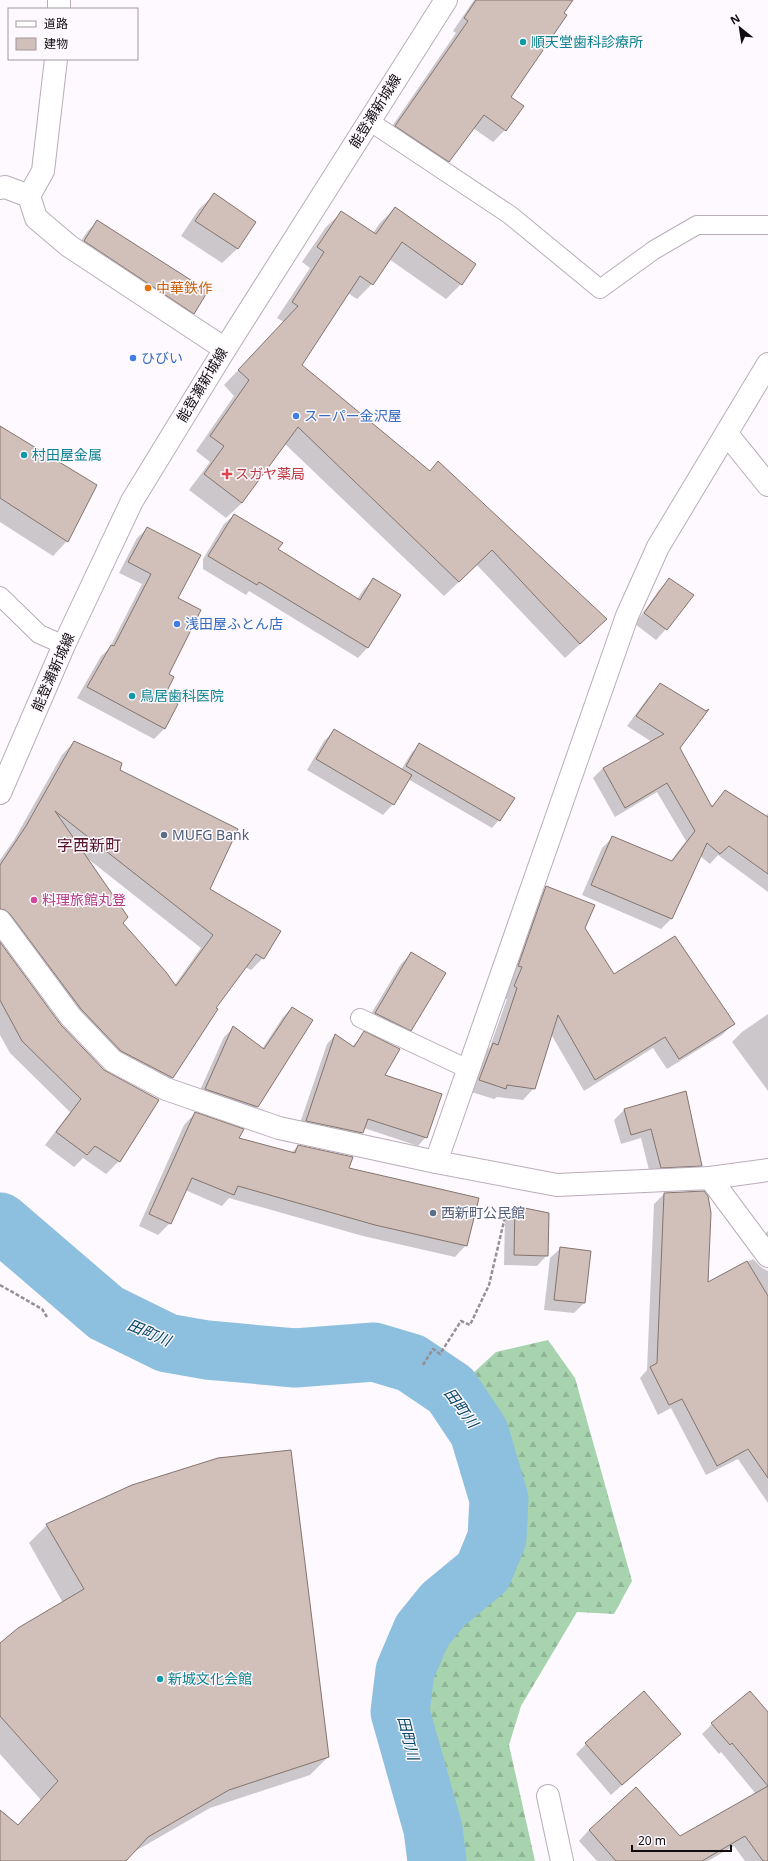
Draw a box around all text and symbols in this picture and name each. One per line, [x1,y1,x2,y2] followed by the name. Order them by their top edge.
[8,8,138,60] legend
[720,8,760,48] north arrow
[727,10,742,28] text: N
[44,15,68,32] text: 道路
[531,32,643,51] place label: 順天堂歯科診療所
[44,35,68,52] text: 建物
[518,37,528,47] marker: 順天堂歯科診療所
[344,70,405,151] street label: 能登瀬新城線
[156,278,212,297] place label: 中華鉄作
[143,283,153,293] marker: 中華鉄作
[172,344,231,426] street label: 能登瀬新城線
[141,348,183,367] place label: ひびい
[128,353,138,363] marker: ひびい
[304,406,402,425] place label: スーパー金沢屋
[291,411,301,421] marker: スーパー金沢屋
[32,445,102,464] place label: 村田屋金属
[19,450,29,460] marker: 村田屋金属
[235,464,305,483] place label: スガヤ薬局
[222,469,232,479] marker: スガヤ薬局
[185,614,283,633] place label: 浅田屋ふとん店
[172,619,182,629] marker: 浅田屋ふとん店
[27,630,78,714] street label: 能登瀬新城線
[140,686,224,705] place label: 鳥居歯科医院
[127,691,137,701] marker: 鳥居歯科医院
[172,825,250,844] place label: MUFG Bank
[159,830,169,840] marker: MUFG Bank
[57,834,121,856] district label: 字西新町
[42,890,126,909] place label: 料理旅館丸登
[29,895,39,905] marker: 料理旅館丸登
[441,1203,525,1222] place label: 西新町公民館
[428,1208,438,1218] marker: 西新町公民館
[125,1314,176,1351] water label: 田町川
[440,1383,485,1433] water label: 田町川
[168,1669,252,1688] place label: 新城文化会館
[155,1674,165,1684] marker: 新城文化会館
[394,1713,425,1764] water label: 田町川
[632,1827,731,1853] scale bar
[638,1832,666,1849] text: 20 m

